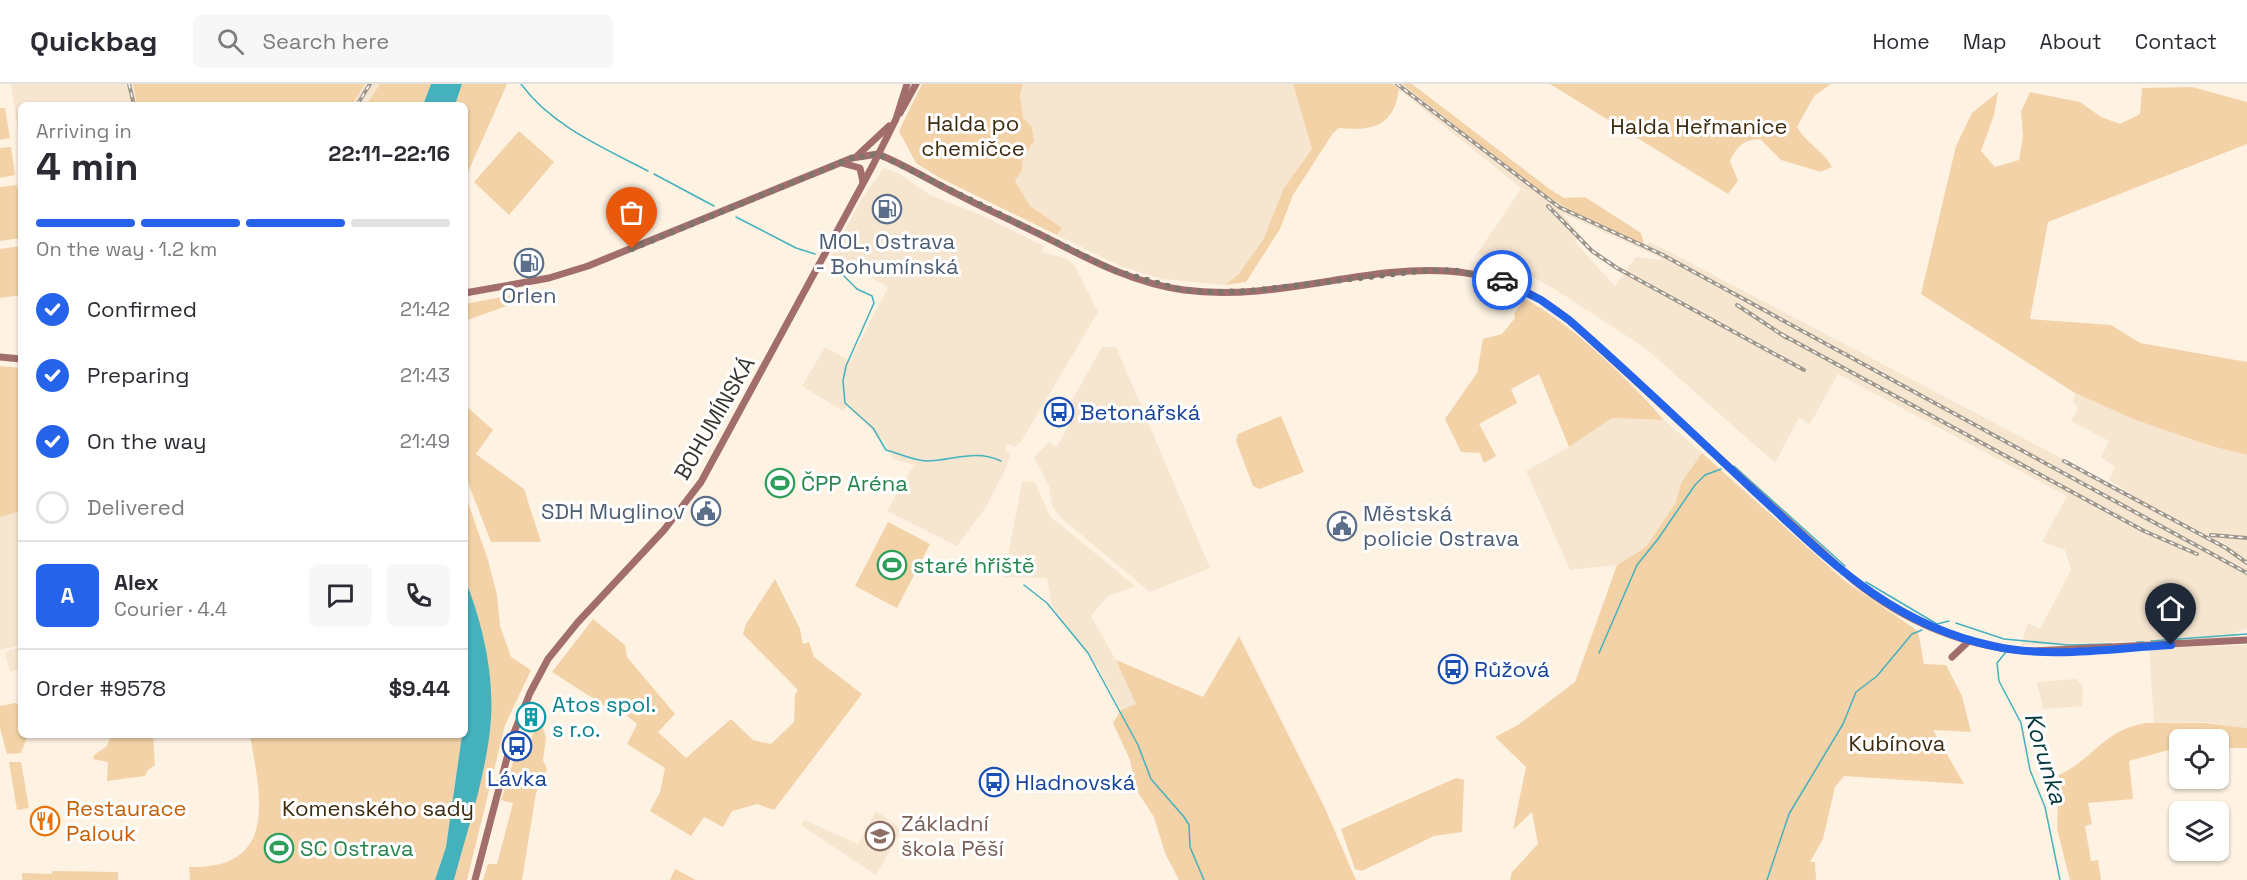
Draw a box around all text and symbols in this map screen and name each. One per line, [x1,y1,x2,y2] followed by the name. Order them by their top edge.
[193,14,613,68] search box
[30,23,157,59] text: Quickbag
[214,25,247,58] icon: search
[262,27,389,55] text: Search here
[1872,28,1930,55] text: Home
[1963,28,2007,55] text: Map
[2040,28,2102,55] text: About
[2135,28,2217,55] text: Contact
[921,109,1025,162] park label: Halda po chemičce
[1610,112,1788,140] park label: Halda Heřmanice
[36,118,132,144] text: Arriving in
[328,139,450,167] text: 22:11–22:16
[36,142,138,191] text: 4 min
[606,187,657,249] pin
[871,193,903,225] fuel station icon: MOL, Ostrava - Bohumínská
[615,196,648,229] icon: bag
[815,227,959,280] place label: MOL, Ostrava - Bohumínská
[36,236,217,262] text: On the way · 1.2 km
[513,247,545,279] fuel station icon: Orlen
[1472,250,1532,310] courier
[1486,264,1519,297] icon: car
[502,281,556,309] place label: Orlen
[36,293,69,326] icon: check
[87,295,197,323] text: Confirmed
[400,296,450,322] text: 21:42
[667,351,761,485] street label: BOHUMÍNSKÁ
[36,359,69,392] icon: check
[87,361,189,389] text: Preparing
[400,362,450,388] text: 21:43
[1043,396,1075,428] bus stop icon: Betonářská
[1080,398,1201,426] place label: Betonářská
[36,425,69,458] icon: check
[87,427,206,455] text: On the way
[400,428,450,454] text: 21:49
[764,467,796,499] sports icon: ČPP Aréna
[801,469,908,497] place label: ČPP Aréna
[87,493,185,521] text: Delivered
[690,495,722,527] public building icon: SDH Muglinov
[541,497,685,525] place label: SDH Muglinov
[1363,499,1519,552] place label: Městská policie Ostrava
[1326,510,1358,542] public building icon: Městská policie Ostrava
[876,549,908,581] sports icon: staré hřiště
[913,551,1035,579] place label: staré hřiště
[309,564,372,627] button: chat
[387,564,450,627] button: phone
[114,568,159,596] text: Alex
[61,581,74,609] text: A
[2145,583,2196,645] pin
[2154,592,2187,625] icon: home
[114,596,227,622] text: Courier · 4.4
[1437,653,1469,685] bus stop icon: Růžová
[1474,655,1550,683] place label: Růžová
[36,674,166,702] text: Order #9578
[389,674,450,702] text: $9.44
[552,690,656,743] place label: Atos spol. s r.o.
[515,701,547,733] building icon: Atos spol. s r.o.
[2017,709,2075,808] water label: Korunka
[1848,729,1946,757] park label: Kubínova
[2169,729,2229,861] map controls
[2169,729,2229,789] button: locate
[501,730,533,762] bus stop icon: Lávka
[487,764,547,792] place label: Lávka
[978,766,1010,798] bus stop icon: Hladnovská
[1015,768,1136,796] place label: Hladnovská
[66,794,187,847] place label: Restaurace Palouk
[282,794,474,822] park label: Komenského sady
[2169,801,2229,861] button: layers
[29,805,61,837] restaurant icon: Restaurace Palouk
[901,809,1005,862] place label: Základní škola Pěší
[864,820,896,852] school or university icon: Základní škola Pěší
[263,832,295,864] sports icon: SC Ostrava
[300,834,414,862] place label: SC Ostrava

